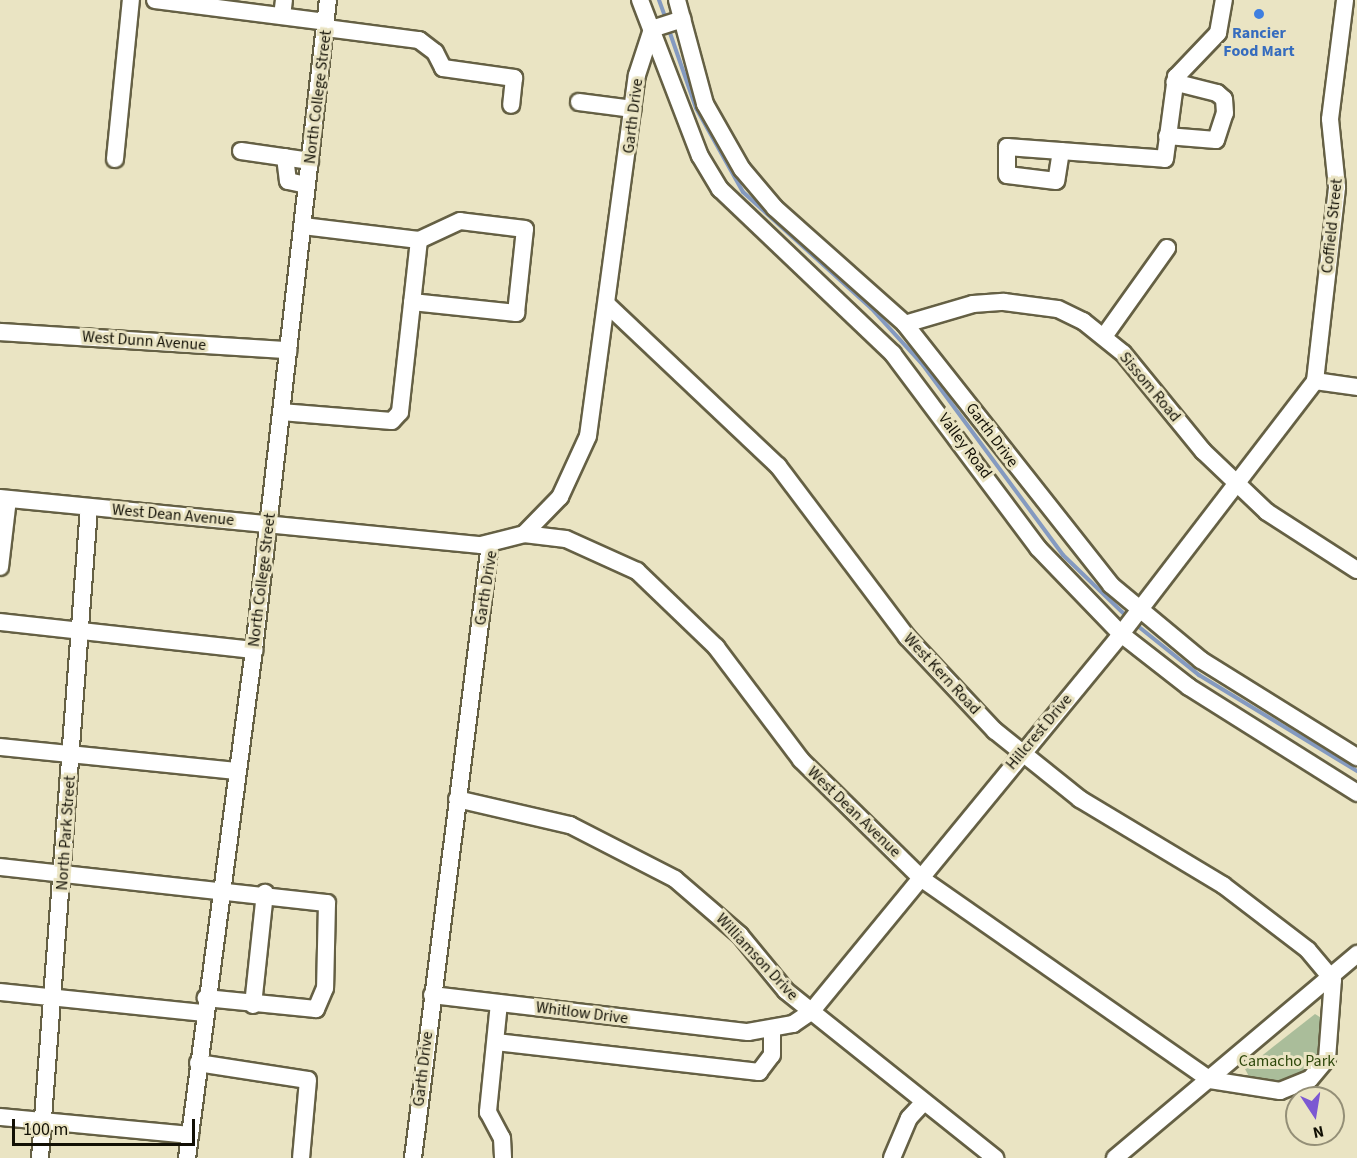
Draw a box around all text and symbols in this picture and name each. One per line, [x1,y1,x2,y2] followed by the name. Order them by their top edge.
[1252,7,1266,21] marker: Rancier Food Mart
[1223,23,1295,61] place label: Rancier Food Mart
[300,29,336,165] street label: North College Street
[619,77,647,155] street label: Garth Drive
[1317,178,1347,274] street label: Coffield Street
[81,327,207,355] street label: West Dunn Avenue
[1115,348,1185,426] street label: Sissom Road
[962,399,1022,471] street label: Garth Drive
[934,409,996,483] street label: Valley Road
[111,500,235,530] street label: West Dean Avenue
[244,512,280,648] street label: North College Street
[471,549,501,627] street label: Garth Drive
[899,629,985,719] street label: West Kern Road
[1002,690,1076,774] street label: Hillcrest Drive
[803,763,905,861] street label: West Dean Avenue
[52,775,80,891] street label: North Park Street
[712,910,802,1004] street label: Williamson Drive
[535,998,629,1028] street label: Whitlow Drive
[409,1030,437,1108] street label: Garth Drive
[1239,1051,1335,1071] park label: Camacho Park
[1285,1086,1345,1146] north arrow
[15,1107,198,1145] scale bar
[23,1117,68,1142] text: 100 m
[1311,1120,1326,1144] text: N

